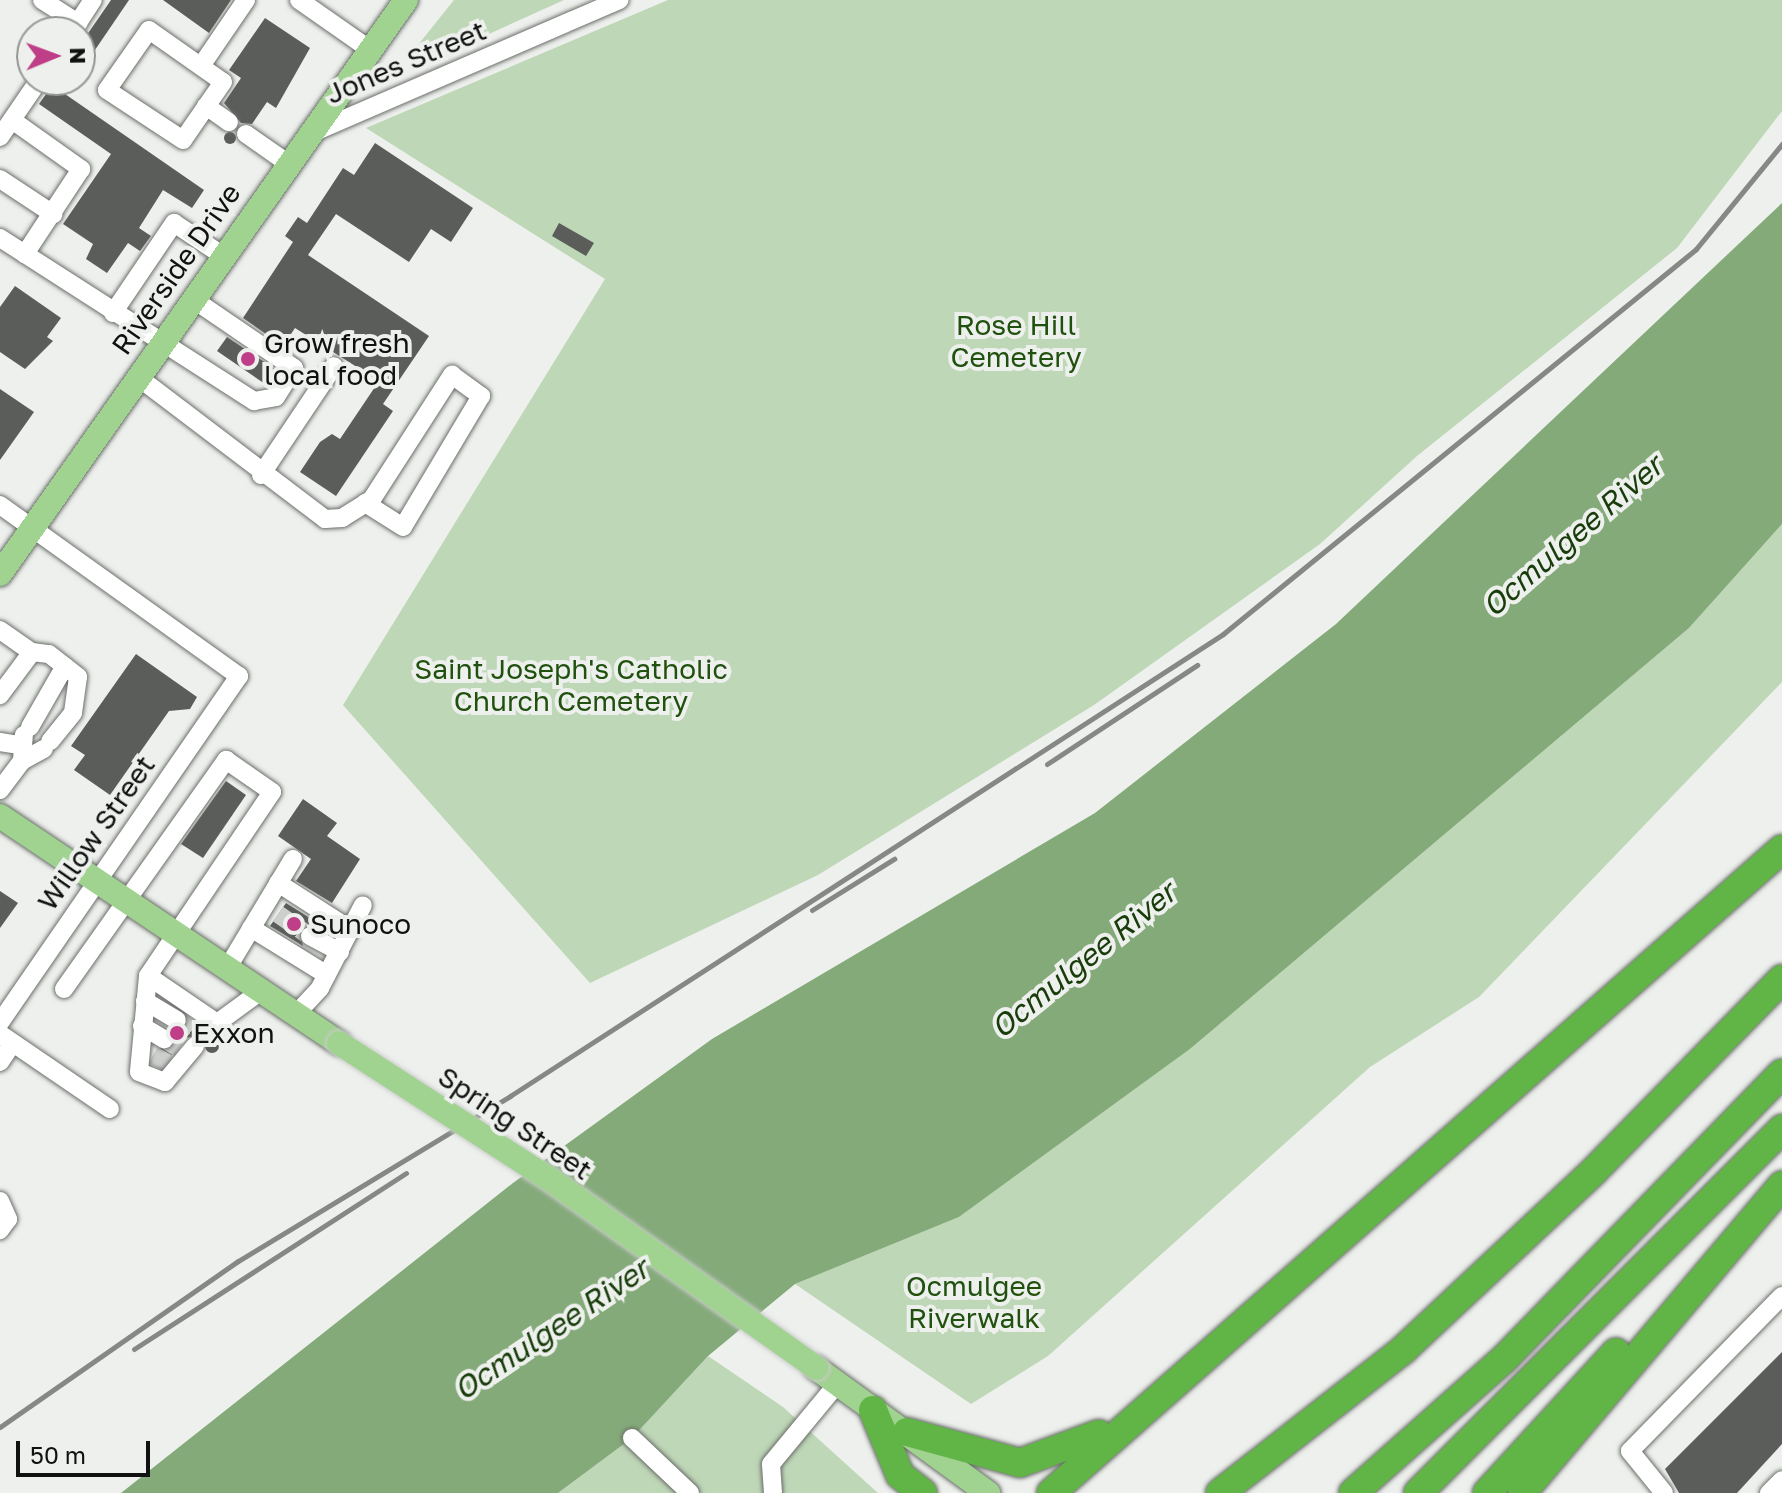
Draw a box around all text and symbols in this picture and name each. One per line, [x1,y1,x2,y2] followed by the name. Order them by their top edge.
[321,13,491,111] street label: Jones Street
[16,16,96,96] north arrow
[65,47,92,64] text: N
[105,177,247,361] street label: Riverside Drive
[950,308,1082,374] park label: Rose Hill Cemetery
[264,326,410,392] place label: Grow fresh local food
[239,350,257,368] marker: Grow fresh local food
[1475,448,1669,624] water label: Ocmulgee River
[414,652,728,718] park label: Saint Joseph's Catholic Church Cemetery
[30,749,162,917] street label: Willow Street
[983,875,1183,1045] water label: Ocmulgee River
[310,907,411,941] place label: Sunoco
[285,915,303,933] marker: Sunoco
[193,1016,275,1050] place label: Exxon
[168,1024,186,1042] marker: Exxon
[432,1059,598,1187] street label: Spring Street
[447,1251,655,1407] water label: Ocmulgee River
[906,1269,1042,1335] park label: Ocmulgee Riverwalk
[20,1425,154,1475] scale bar
[30,1440,86,1469] text: 50 m

